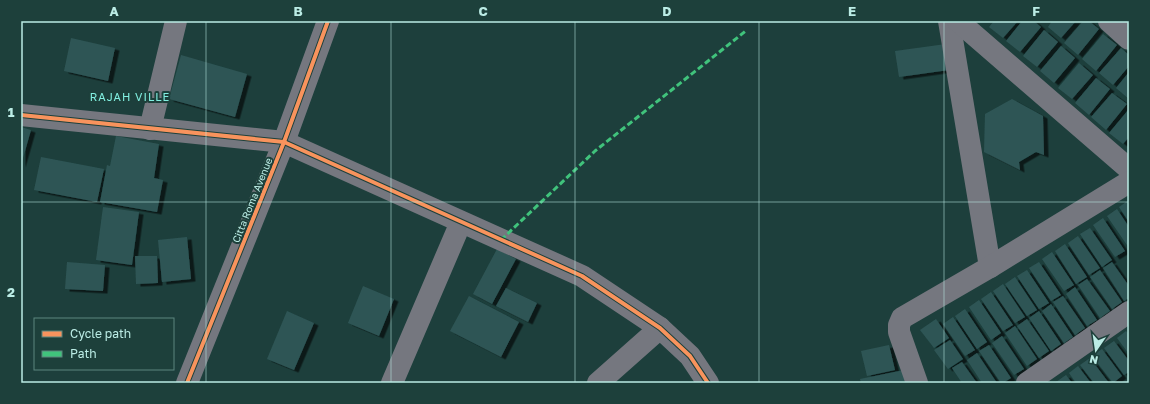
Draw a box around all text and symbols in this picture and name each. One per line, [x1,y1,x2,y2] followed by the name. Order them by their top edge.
[109,3,119,19] text: A
[293,3,303,19] text: B
[478,3,488,19] text: C
[662,3,672,19] text: D
[848,3,856,19] text: E
[1032,3,1040,19] text: F
[90,90,170,103] district label: RAJAH VILLE
[8,104,15,120] text: 1
[229,156,275,244] street label: Citta Roma Avenue
[7,284,15,300] text: 2
[34,318,174,370] legend
[70,326,131,341] text: Cycle path
[1076,330,1116,370] north arrow
[70,346,97,361] text: Path
[1088,353,1099,368] text: N

